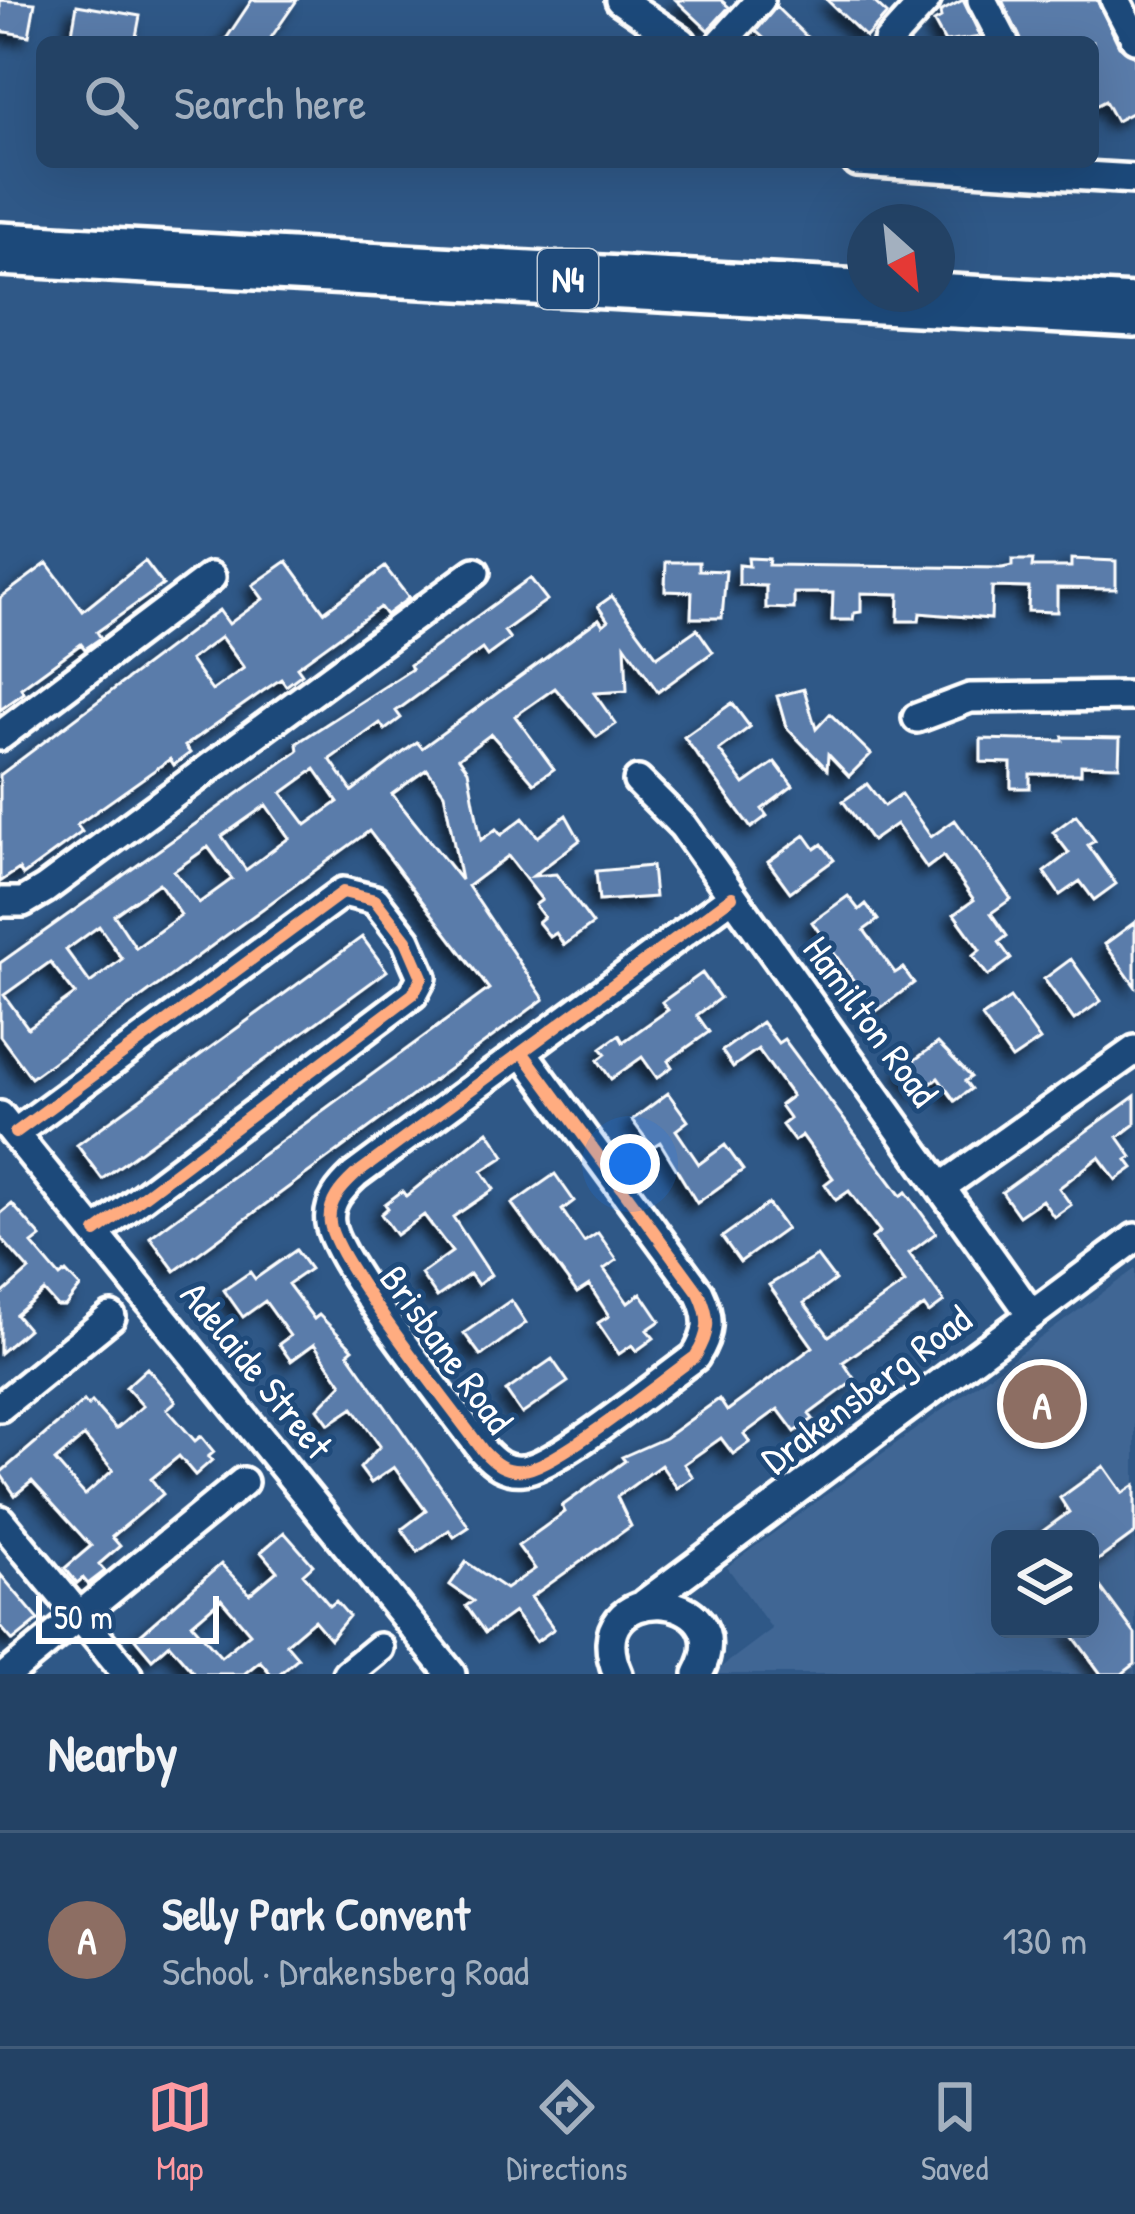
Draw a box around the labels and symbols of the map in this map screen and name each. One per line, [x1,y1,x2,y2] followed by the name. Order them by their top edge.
[847,204,955,312] north arrow
[538,249,598,309] road number: N4
[792,925,951,1117] street label: Hamilton Road
[600,1134,660,1194] your location
[368,1254,526,1444] street label: Brisbane Road
[169,1270,346,1470] street label: Adelaide Street
[750,1292,981,1485] street label: Drakensberg Road
[1003,1359,1081,1449] pin: A
[36,1590,219,1643] scale bar

